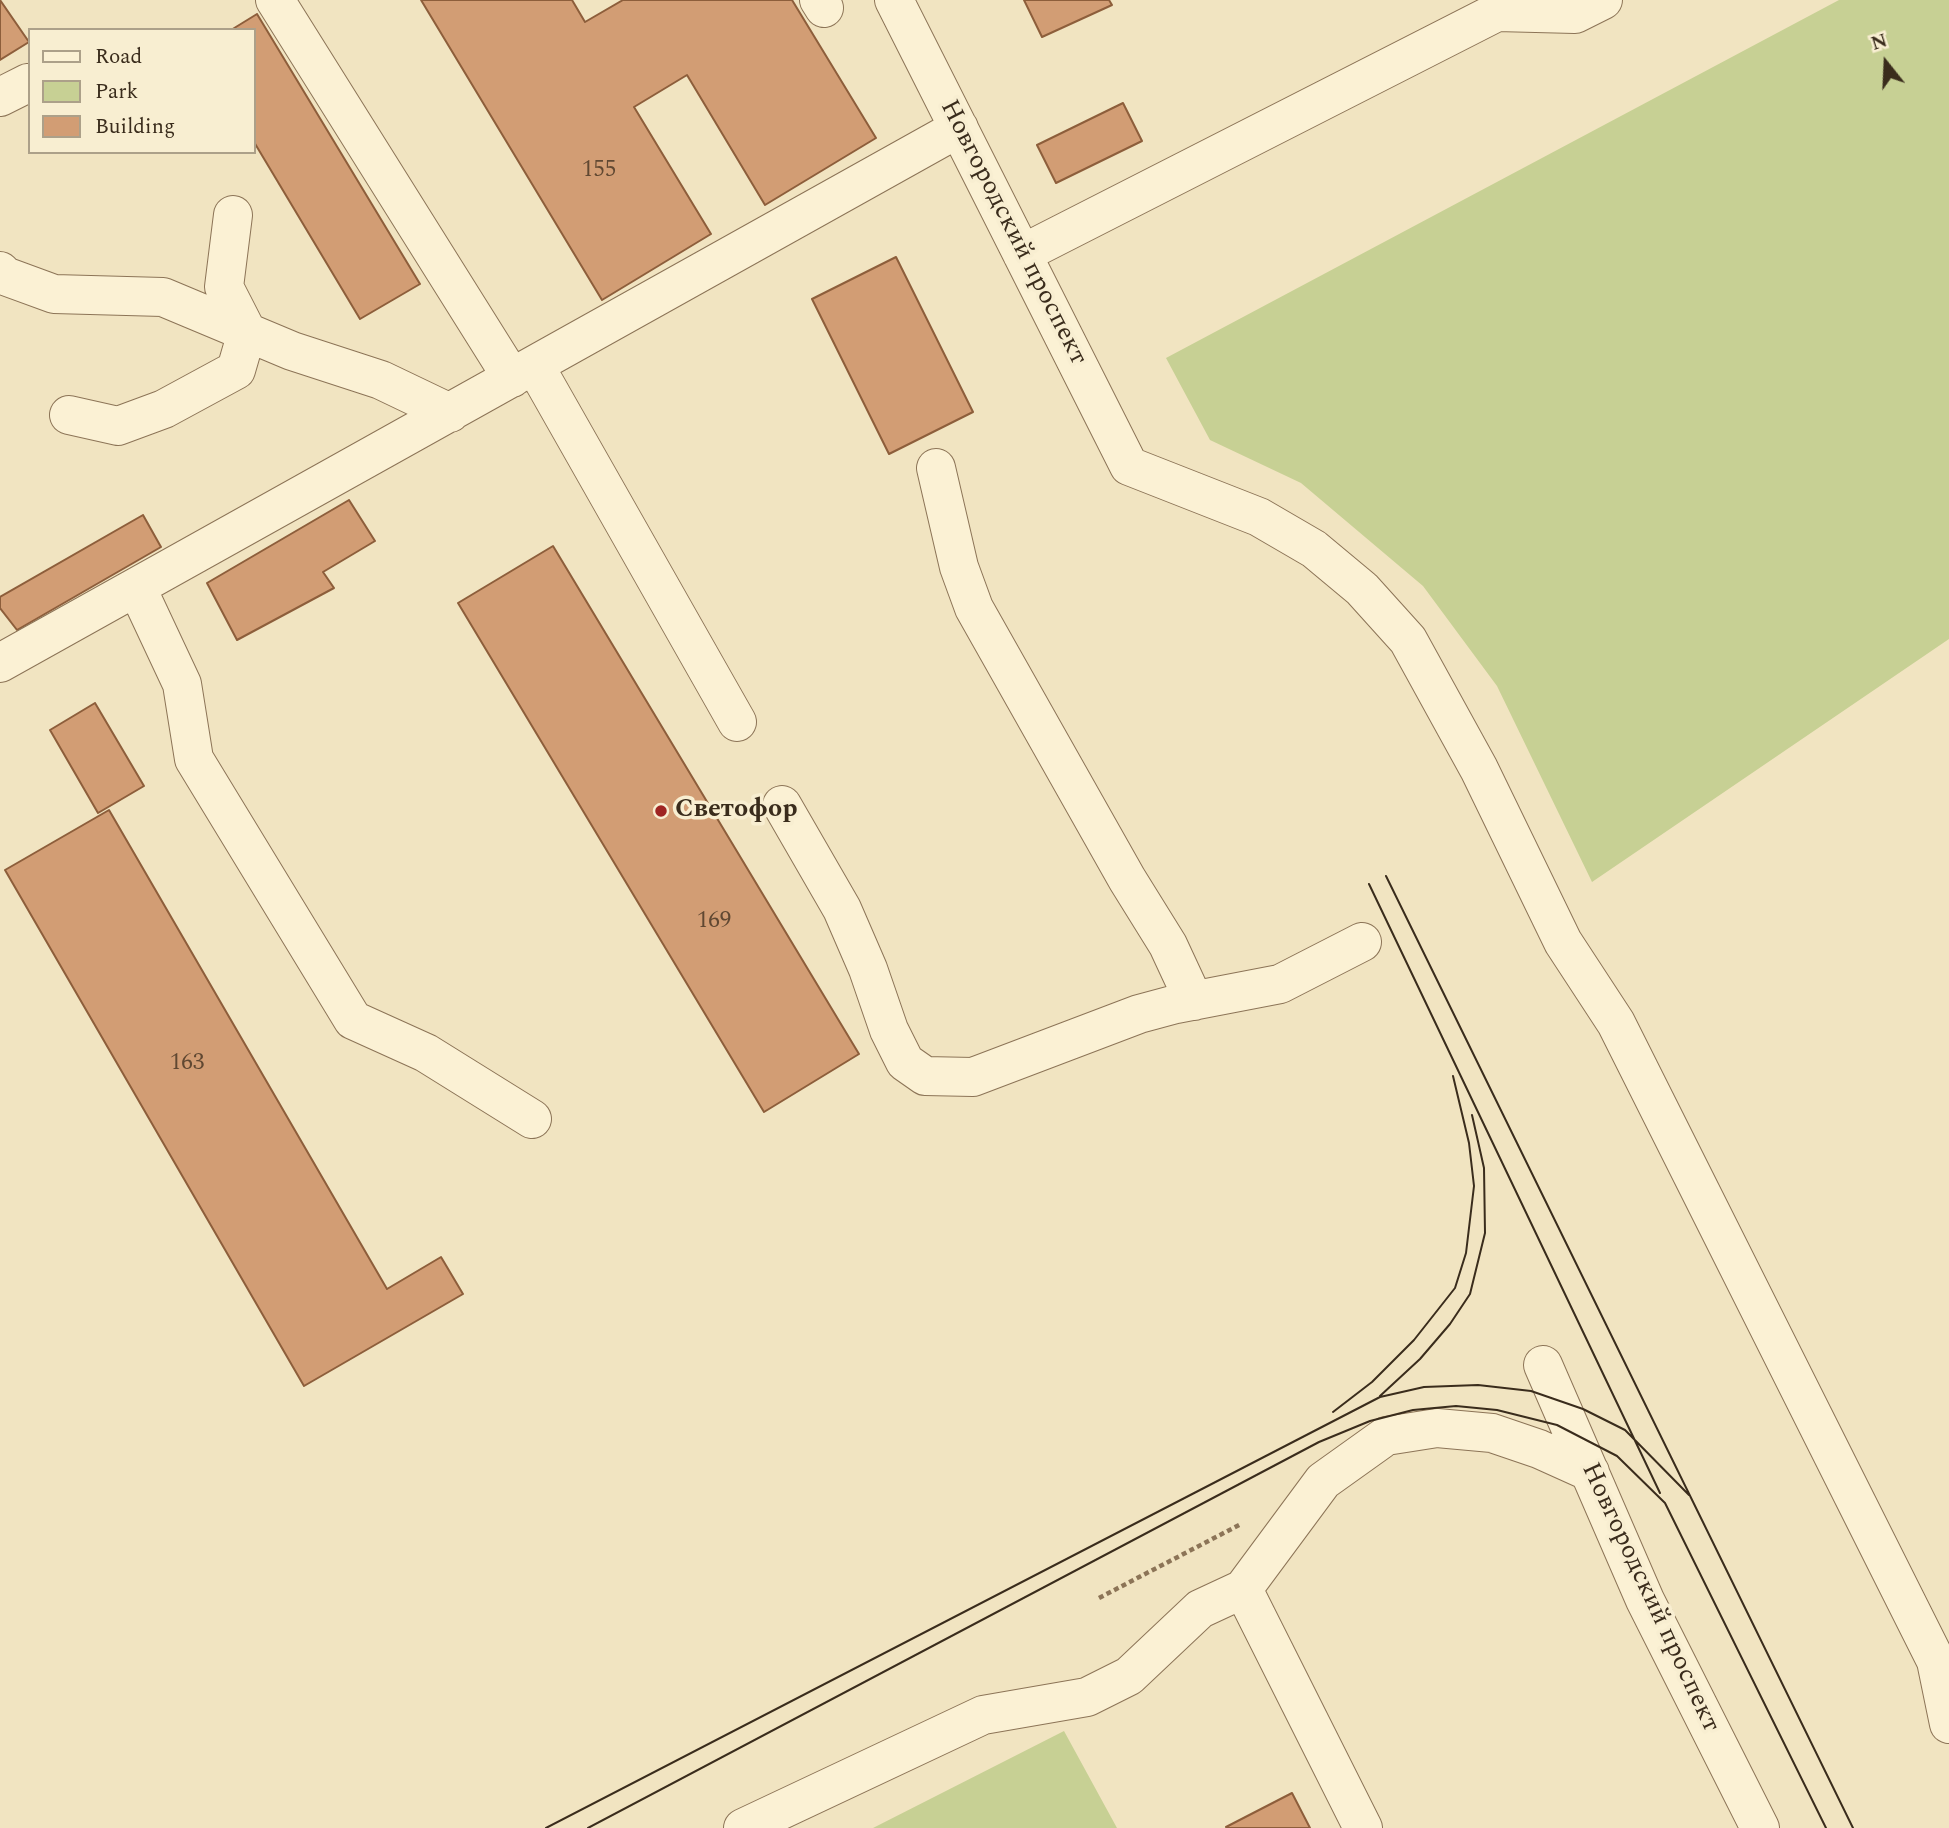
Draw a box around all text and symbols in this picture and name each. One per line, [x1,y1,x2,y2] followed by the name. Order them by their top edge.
[1867,26,1891,59] text: N
[28,28,256,154] legend
[1851,28,1921,98] north arrow
[95,41,142,73] text: Road
[95,76,138,108] text: Park
[932,95,1092,371] street label: Новгородский проспект
[95,111,175,143] text: Building
[582,157,616,185] house number: 155
[675,795,798,827] place label: Светофор
[653,803,669,819] marker: Светофор
[697,908,731,936] house number: 169
[170,1050,204,1078] house number: 163
[1573,1459,1725,1737] street label: Новгородский проспект

